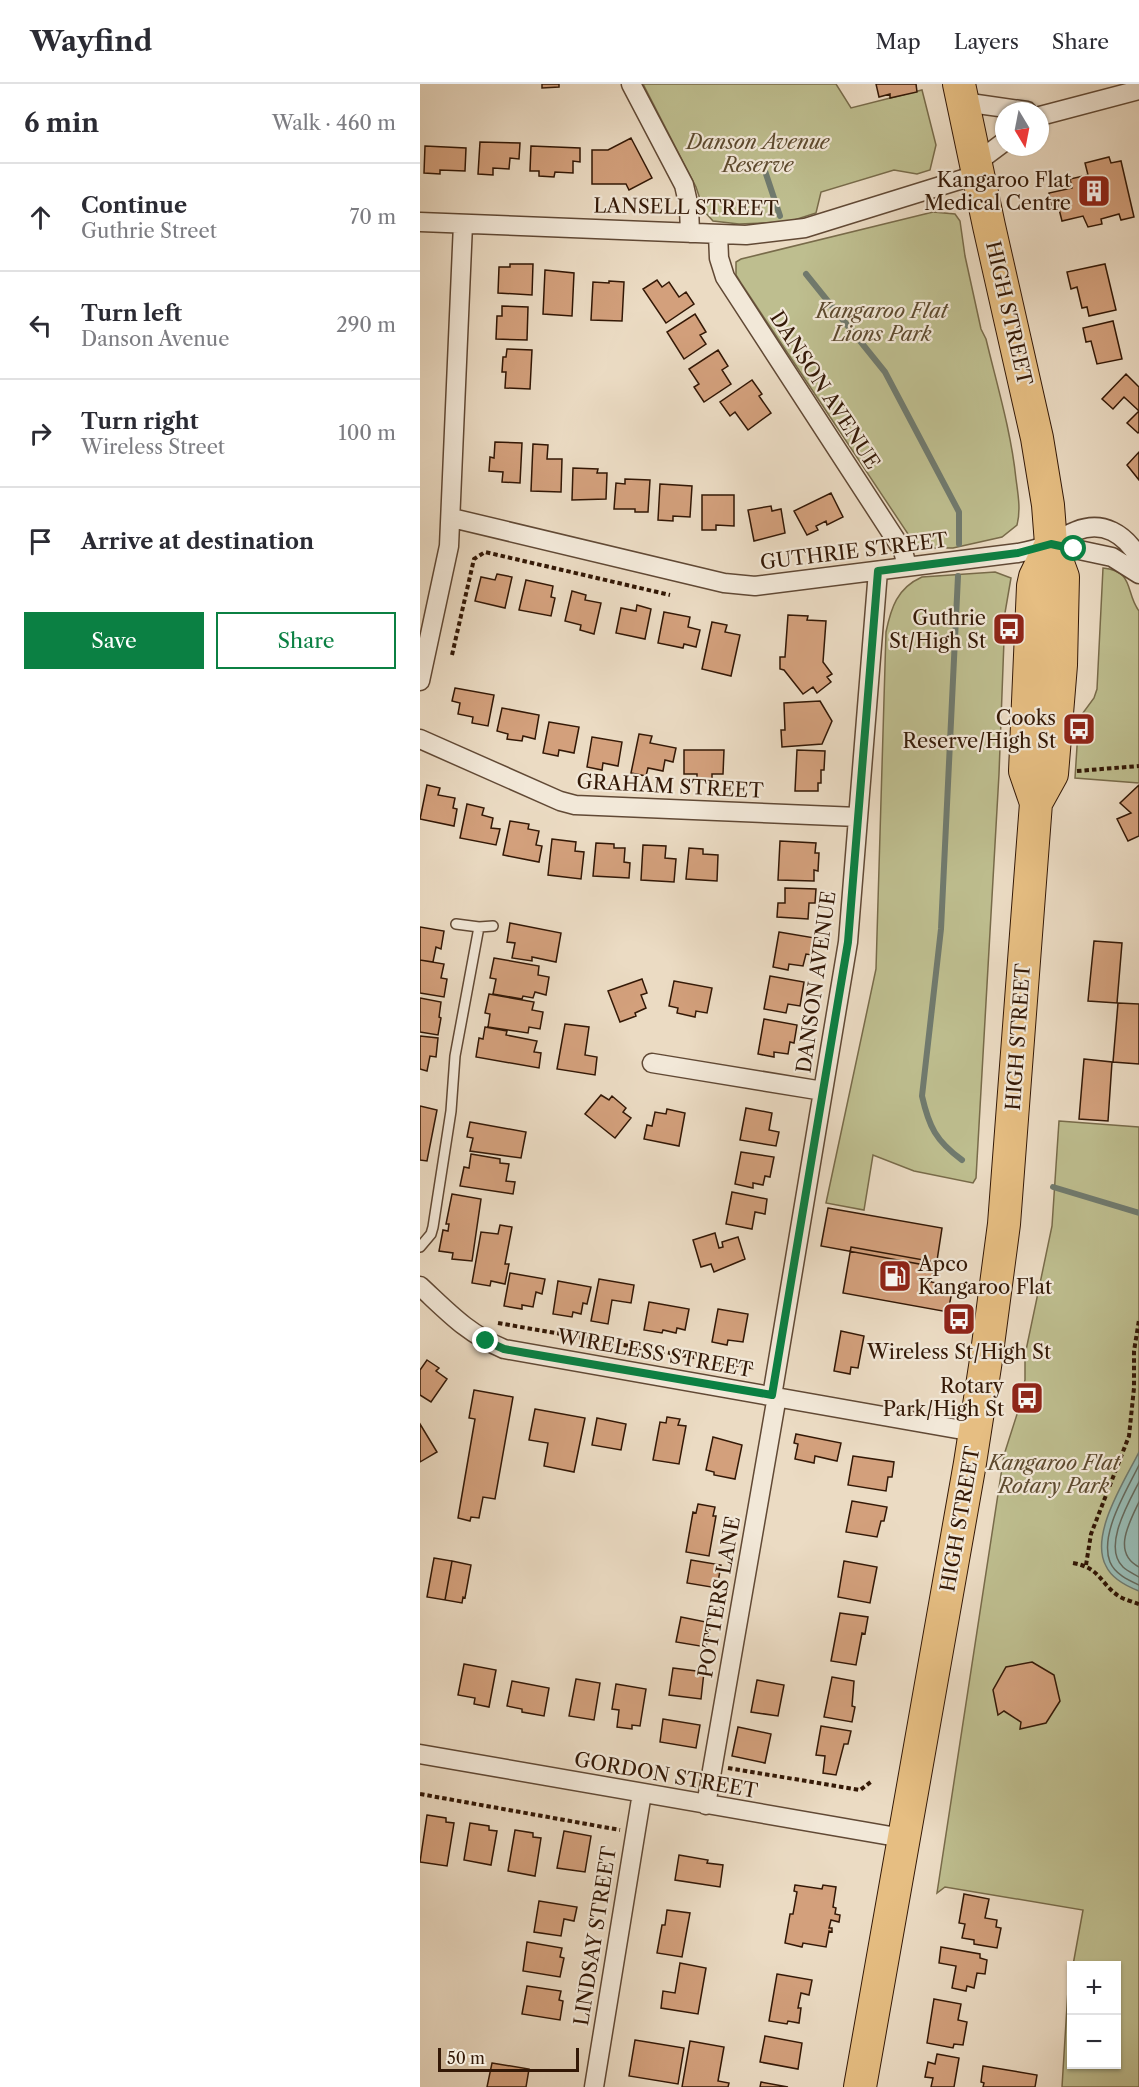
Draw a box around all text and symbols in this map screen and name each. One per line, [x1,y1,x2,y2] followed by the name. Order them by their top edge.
[30,24,152,58] text: Wayfind
[876,29,921,54] text: Map
[954,29,1019,54] text: Layers
[1052,29,1109,54] text: Share
[995,102,1049,156] north arrow
[24,107,99,139] text: 6 min
[272,111,396,135] text: Walk · 460 m
[685,130,831,177] park label: Danson Avenue Reserve
[924,168,1071,215] place label: Kangaroo Flat Medical Centre
[1076,173,1112,209] building icon: Kangaroo Flat Medical Centre
[81,192,187,219] text: Continue
[593,193,779,221] street label: LANSELL STREET
[24,201,57,234] icon: ahead
[350,205,396,229] text: 70 m
[81,219,217,243] text: Guthrie Street
[981,239,1037,387] street label: HIGH STREET
[814,299,949,346] park label: Kangaroo Flat Lions Park
[81,300,182,327] text: Turn left
[765,307,885,473] street label: DANSON AVENUE
[24,309,57,342] icon: left
[336,313,396,337] text: 290 m
[81,327,229,351] text: Danson Avenue
[81,408,199,435] text: Turn right
[24,417,57,450] icon: right
[338,421,396,445] text: 100 m
[81,435,225,459] text: Wireless Street
[24,525,57,558] icon: arrive
[81,528,314,555] text: Arrive at destination
[759,528,949,574] street label: GUTHRIE STREET
[1060,535,1086,561] route start
[889,606,986,653] place label: Guthrie St/High St
[991,611,1027,647] bus stop icon: Guthrie St/High St
[24,612,204,669] button: Save
[216,612,396,669] button: Share
[903,706,1056,753] place label: Cooks Reserve/High St
[1061,711,1097,747] bus stop icon: Cooks Reserve/High St
[576,769,764,803] street label: GRAHAM STREET
[791,889,841,1075] street label: DANSON AVENUE
[1001,963,1035,1111] street label: HIGH STREET
[917,1252,1052,1299] place label: Apco Kangaroo Flat
[877,1258,913,1294] fuel station icon: Apco Kangaroo Flat
[941,1301,977,1337] bus stop icon: Wireless St/High St
[554,1324,755,1382] street label: WIRELESS STREET
[472,1327,498,1353] route end
[866,1340,1051,1364] place label: Wireless St/High St
[883,1374,1005,1421] place label: Rotary Park/High St
[1009,1380,1045,1416] bus stop icon: Rotary Park/High St
[935,1444,985,1594] street label: HIGH STREET
[986,1451,1121,1498] park label: Kangaroo Flat Rotary Park
[693,1514,745,1680] street label: POTTERS LANE
[572,1747,760,1803] street label: GORDON STREET
[569,1845,621,2027] street label: LINDSAY STREET
[1067,1961,1121,2069] map controls
[1067,1961,1121,2015] button: +
[1067,2015,1121,2069] button: −
[438,2045,579,2072] scale bar
[447,2048,485,2068] text: 50 m

